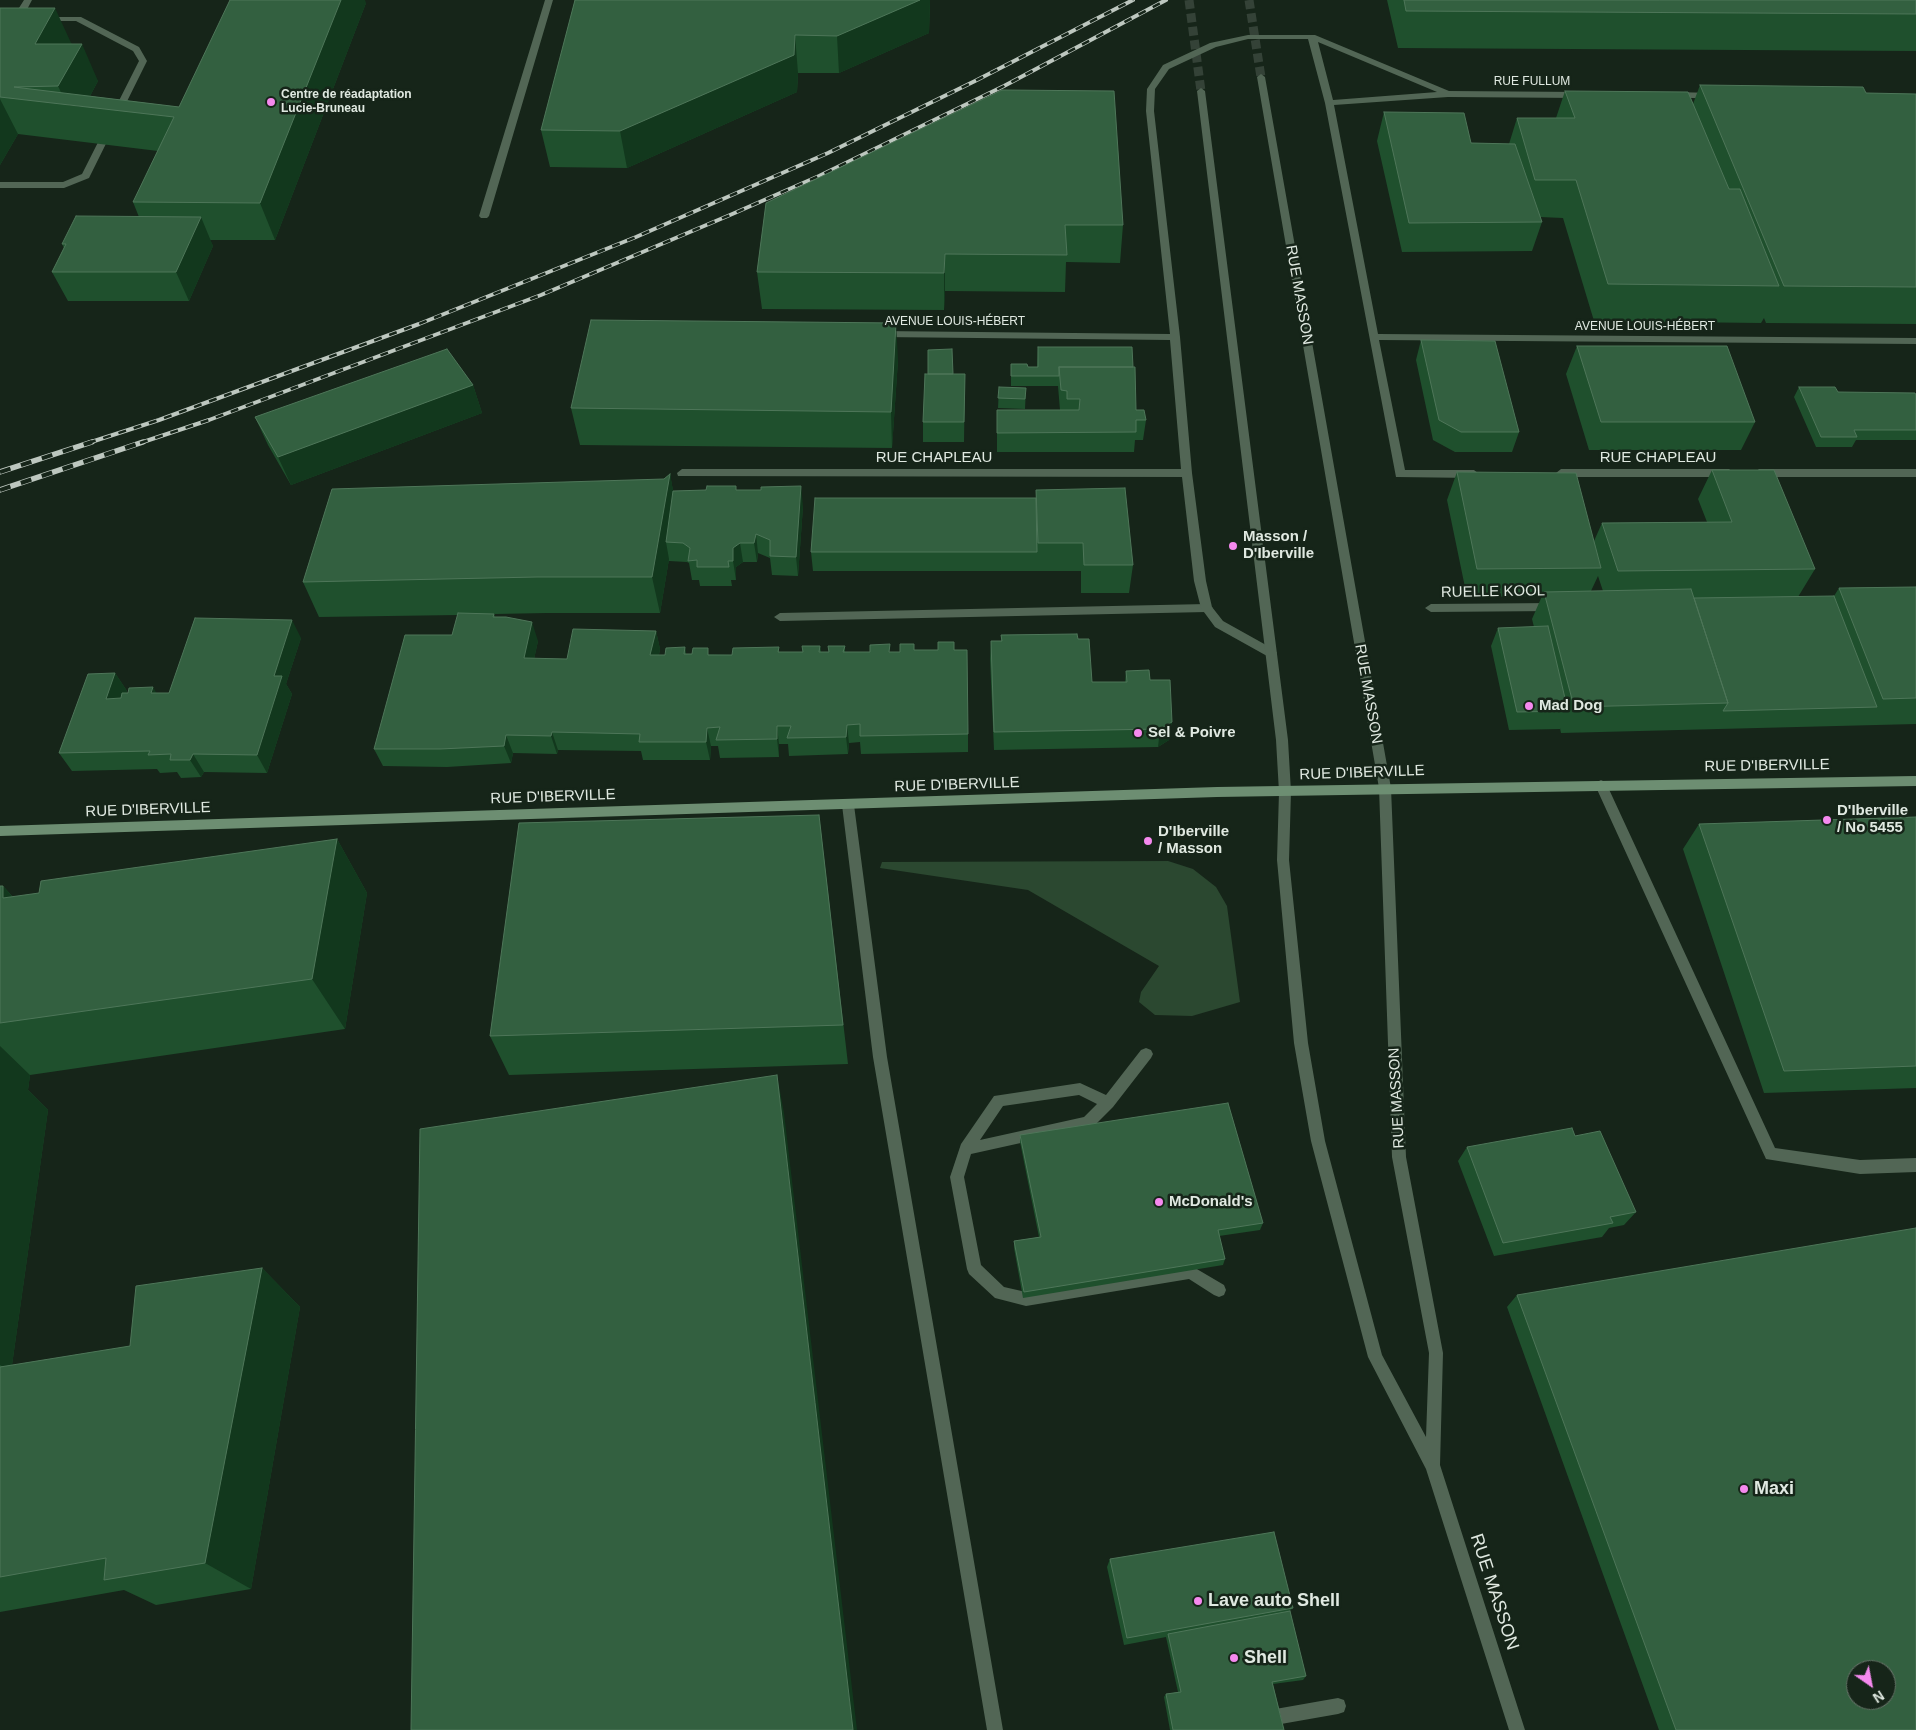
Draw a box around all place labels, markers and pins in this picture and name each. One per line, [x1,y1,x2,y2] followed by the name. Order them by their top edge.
[281,88,412,116] place label: Centre de réadaptation Lucie-Bruneau
[265,96,277,108] marker: Centre de réadaptation Lucie-Bruneau
[1243,528,1314,563] place label: Masson / D'Iberville
[1227,540,1239,552] marker: Masson / D'Iberville
[1539,697,1602,715] place label: Mad Dog
[1523,700,1535,712] marker: Mad Dog
[1148,724,1236,742] place label: Sel & Poivre
[1132,727,1144,739] marker: Sel & Poivre
[1837,802,1908,837] place label: D'Iberville / No 5455
[1821,814,1833,826] marker: D'Iberville / No 5455
[1158,823,1229,858] place label: D'Iberville / Masson
[1142,835,1154,847] marker: D'Iberville / Masson
[1169,1193,1253,1211] place label: McDonald's
[1153,1196,1165,1208] marker: McDonald's
[1754,1478,1794,1500] place label: Maxi
[1738,1483,1750,1495] marker: Maxi
[1208,1590,1340,1612] place label: Lave auto Shell
[1192,1595,1204,1607] marker: Lave auto Shell
[1244,1647,1287,1669] place label: Shell
[1228,1652,1240,1664] marker: Shell

